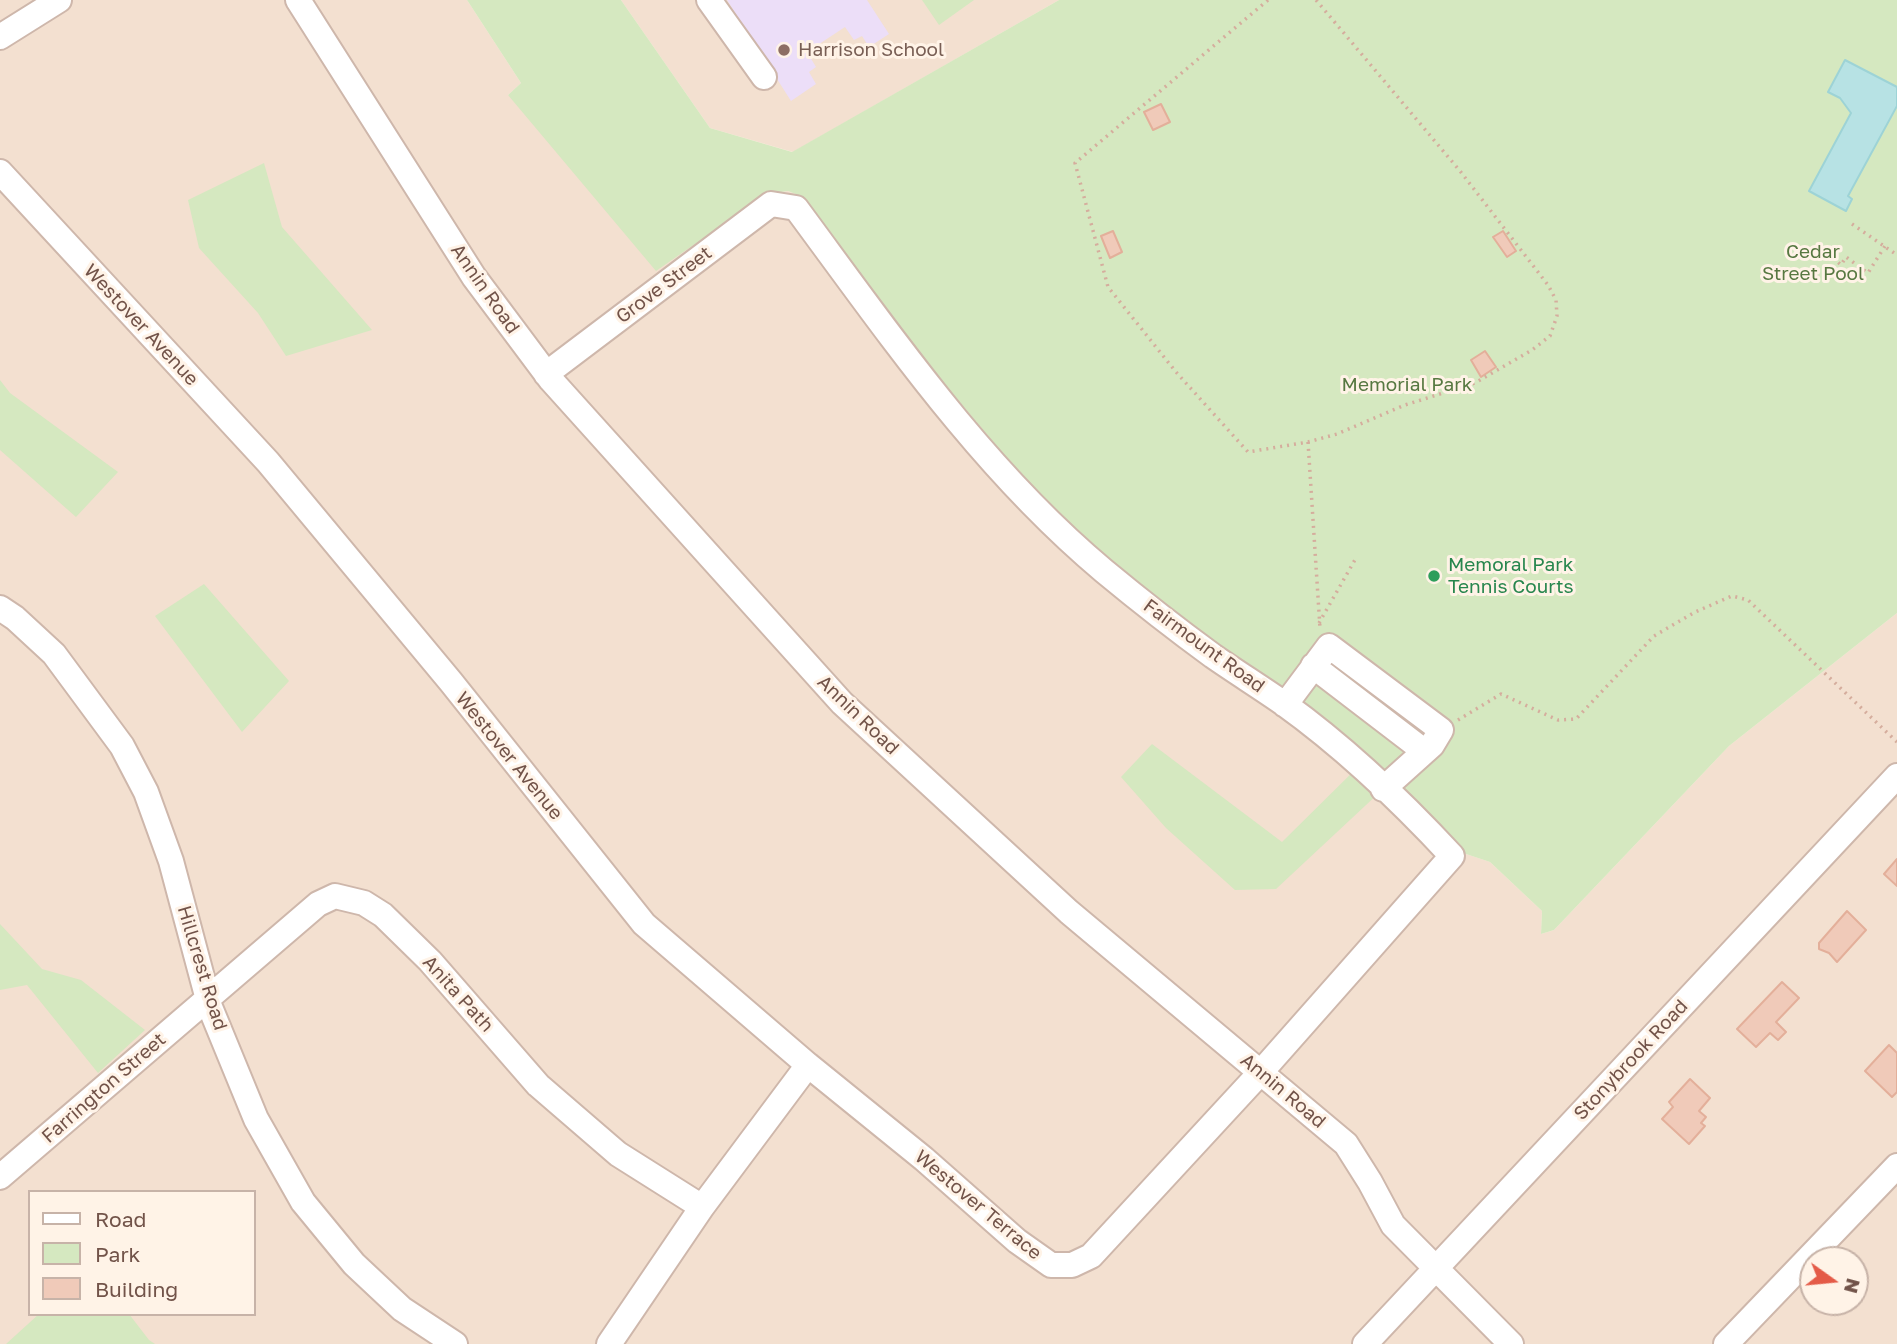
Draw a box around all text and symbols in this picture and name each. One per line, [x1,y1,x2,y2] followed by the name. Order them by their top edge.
[798,39,944,61] place label: Harrison School
[776,42,792,58] marker: Harrison School
[446,240,524,338] street label: Annin Road
[1762,241,1864,285] park label: Cedar Street Pool
[612,242,716,328] street label: Grove Street
[79,260,203,390] street label: Westover Avenue
[1342,374,1472,396] park label: Memorial Park
[1448,554,1574,598] place label: Memoral Park Tennis Courts
[1426,568,1442,584] marker: Memoral Park Tennis Courts
[1139,594,1269,698] street label: Fairmount Road
[813,671,903,759] street label: Annin Road
[451,688,567,824] street label: Westover Avenue
[172,903,232,1033] street label: Hillcrest Road
[418,951,498,1037] street label: Anita Path
[1569,995,1693,1125] street label: Stonybrook Road
[37,1028,171,1148] street label: Farrington Street
[1236,1049,1330,1133] street label: Annin Road
[910,1145,1046,1265] street label: Westover Terrace
[28,1190,256,1316] legend
[95,1206,146,1232] text: Road
[95,1241,140,1267] text: Park
[1799,1246,1869,1316] north arrow
[95,1276,178,1302] text: Building
[1840,1276,1866,1296] text: N

